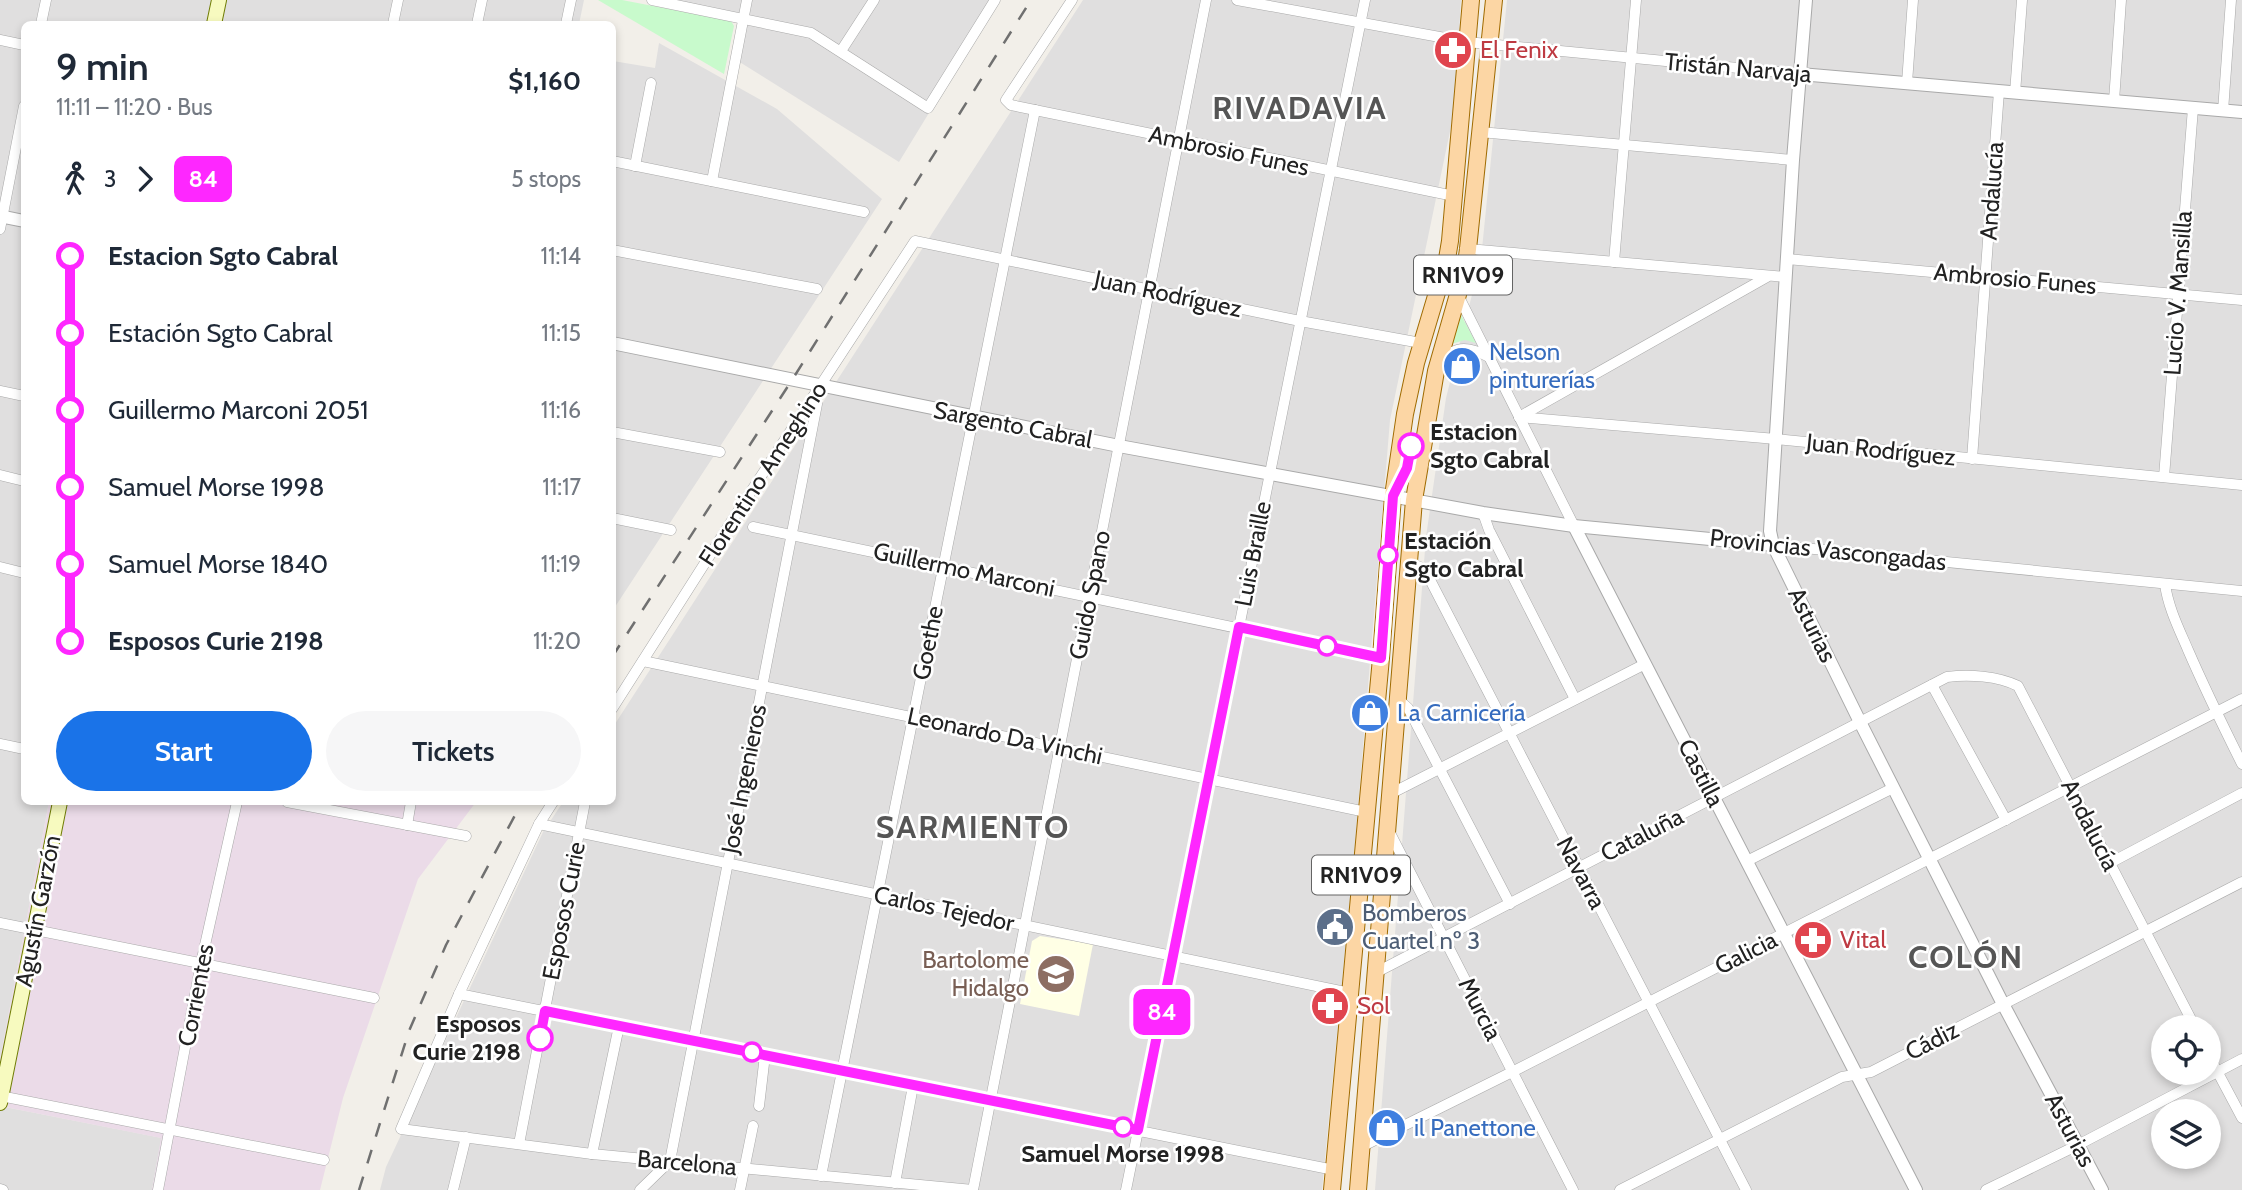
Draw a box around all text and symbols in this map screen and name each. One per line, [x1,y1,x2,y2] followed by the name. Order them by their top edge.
[1432,29,1474,71] pharmacy icon: El Fenix
[1480,35,1559,64] place label: El Fenix
[56,43,149,90] text: 9 min
[1663,47,1813,88] street label: Tristán Narvaja
[508,65,581,97] text: $1,160
[1212,88,1388,127] district label: RIVADAVIA
[56,93,213,121] text: 11:11 – 11:20 · Bus
[1146,119,1312,182] street label: Ambrosio Funes
[1974,140,2009,241] street label: Andalucía
[56,160,94,198] icon: walk
[126,160,164,198] icon: forward
[188,164,218,193] text: 84
[104,165,116,193] text: 3
[511,165,581,193] text: 5 stops
[2157,209,2198,376] street label: Lucio V. Mansilla
[108,240,338,272] text: Estacion Sgto Cabral
[540,242,581,270] text: 11:14
[1414,256,1512,294] road number: RN1V09
[1933,257,2098,300] street label: Ambrosio Funes
[1091,264,1245,323] street label: Juan Rodríguez
[108,317,333,349] text: Estación Sgto Cabral
[541,319,581,347] text: 11:15
[1489,337,1595,394] place label: Nelson pinturerías
[1441,345,1483,387] shop icon: Nelson pinturerías
[692,376,833,571] street label: Florentino Ameghino
[108,394,369,426] text: Guillermo Marconi 2051
[931,395,1095,454] street label: Sargento Cabral
[541,396,581,424] text: 11:16
[1430,417,1549,474] place label: Estacion Sgto Cabral
[1804,427,1957,472] street label: Juan Rodríguez
[1398,433,1424,459] marker: Estacion Sgto Cabral
[108,471,324,503] text: Samuel Morse 1998
[542,473,581,501] text: 11:17
[1228,499,1277,609] street label: Luis Braille
[1708,523,1948,576] street label: Provincias Vascongadas
[1404,526,1523,583] place label: Estación Sgto Cabral
[1063,528,1116,662] street label: Guido Spano
[871,536,1058,603] street label: Guillermo Marconi
[1378,545,1398,565] marker: Estación Sgto Cabral
[108,548,328,580] text: Samuel Morse 1840
[541,550,581,578] text: 11:19
[1782,583,1843,667] street label: Asturias
[906,603,949,682] street label: Goethe
[108,625,324,657] text: Esposos Curie 2198
[533,627,581,655] text: 11:20
[1317,636,1337,656] unlabelled marker
[1349,692,1391,734] shop icon: La Carnicería
[1397,698,1526,727] place label: La Carnicería
[905,701,1105,770] street label: Leonardo Da Vinchi
[715,702,772,857] street label: José Ingenieros
[56,711,312,791] button: Start
[326,711,581,791] button: Tickets
[1672,734,1731,812] street label: Castilla
[2055,774,2126,876] street label: Andalucía
[1596,801,1688,868] street label: Cataluña
[876,807,1070,846] district label: SARMIENTO
[1550,832,1613,914] street label: Navarra
[9,833,66,989] street label: Agustín Garzón
[536,839,591,982] street label: Esposos Curie
[1312,856,1410,894] road number: RN1V09
[871,879,1017,938] street label: Carlos Tejedor
[1362,898,1480,955] place label: Bomberos Cuartel nº 3
[1314,906,1356,948] public building icon: Bomberos Cuartel nº 3
[1792,919,1834,961] pharmacy icon: Vital
[1710,924,1782,980] street label: Galicia
[1840,925,1886,954] place label: Vital
[1908,937,2024,976] district label: COLÓN
[171,941,220,1049] street label: Corrientes
[922,945,1029,1002] place label: Bartolome Hidalgo
[1035,953,1077,995] school or university icon: Bartolome Hidalgo
[1452,973,1509,1045] street label: Murcia
[1309,985,1351,1027] pharmacy icon: Sol
[1130,989,1194,1035] line badge: 84
[1357,991,1390,1020] place label: Sol
[1147,997,1177,1026] text: 84
[412,1009,521,1066] place label: Esposos Curie 2198
[1900,1015,1963,1066] street label: Cádiz
[2151,1015,2221,1169] map controls
[2151,1015,2221,1085] button: locate
[527,1025,553,1051] marker: Esposos Curie 2198
[742,1042,762,1062] unlabelled marker
[2039,1088,2102,1172] street label: Asturias
[2151,1099,2221,1169] button: layers
[1366,1107,1408,1149] shop icon: il Panettone
[1414,1113,1536,1142] place label: il Panettone
[1113,1117,1133,1137] marker: Samuel Morse 1998
[1021,1139,1225,1168] place label: Samuel Morse 1998
[636,1144,738,1181] street label: Barcelona

